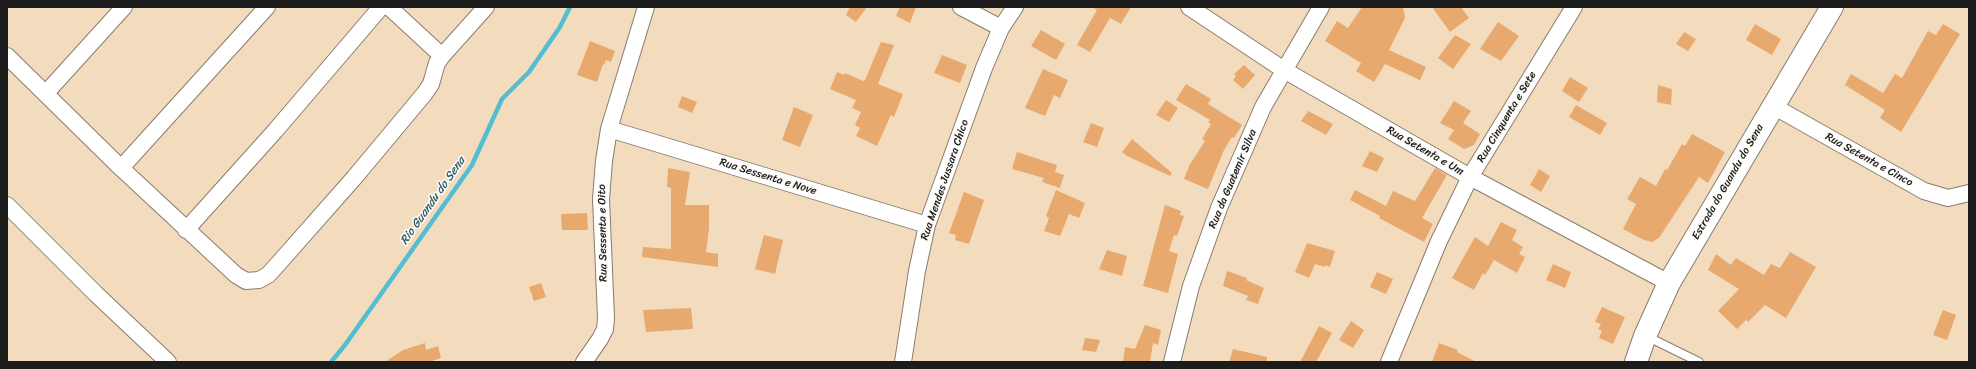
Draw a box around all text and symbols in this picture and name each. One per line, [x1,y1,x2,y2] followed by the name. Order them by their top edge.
[1475,69,1539,165] street label: Rua Cinquenta e Sete
[918,118,972,242] street label: Rua Mendes Jussara Chico
[1689,122,1767,242] street label: Estrada do Guandu do Sena
[1384,124,1466,178] street label: Rua Setenta e Um
[1206,128,1260,230] street label: Rua da Guatemir Silva
[1823,130,1915,190] street label: Rua Setenta e Cinco
[397,154,469,248] water label: Rio Guandu do Sena
[718,156,818,198] street label: Rua Sessenta e Nove
[596,184,610,282] street label: Rua Sessenta e Oito

